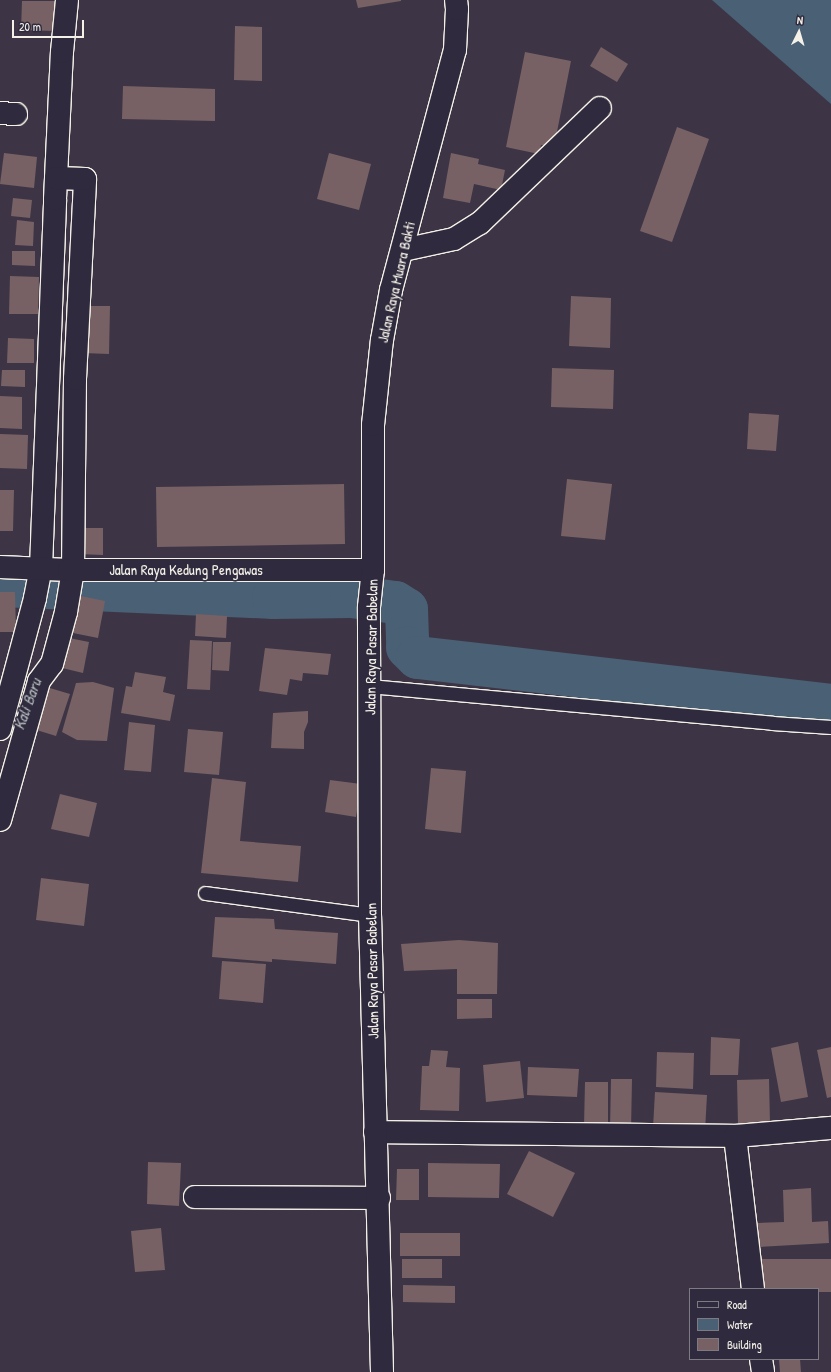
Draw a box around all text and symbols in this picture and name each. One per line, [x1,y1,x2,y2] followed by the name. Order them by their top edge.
[14,12,86,38] scale bar
[779,12,819,52] north arrow
[797,13,804,27] text: N
[19,18,41,35] text: 20 m
[373,220,419,344] street label: Jalan Raya Muara Bakti
[109,561,263,579] street label: Jalan Raya Kedung Pengawas
[361,579,381,715] street label: Jalan Raya Pasar Babelan
[9,676,45,732] water label: Kali Baru
[362,903,382,1039] street label: Jalan Raya Pasar Babelan
[689,1288,819,1360] legend
[727,1296,747,1313] text: Road
[727,1316,753,1333] text: Water
[727,1336,762,1353] text: Building

